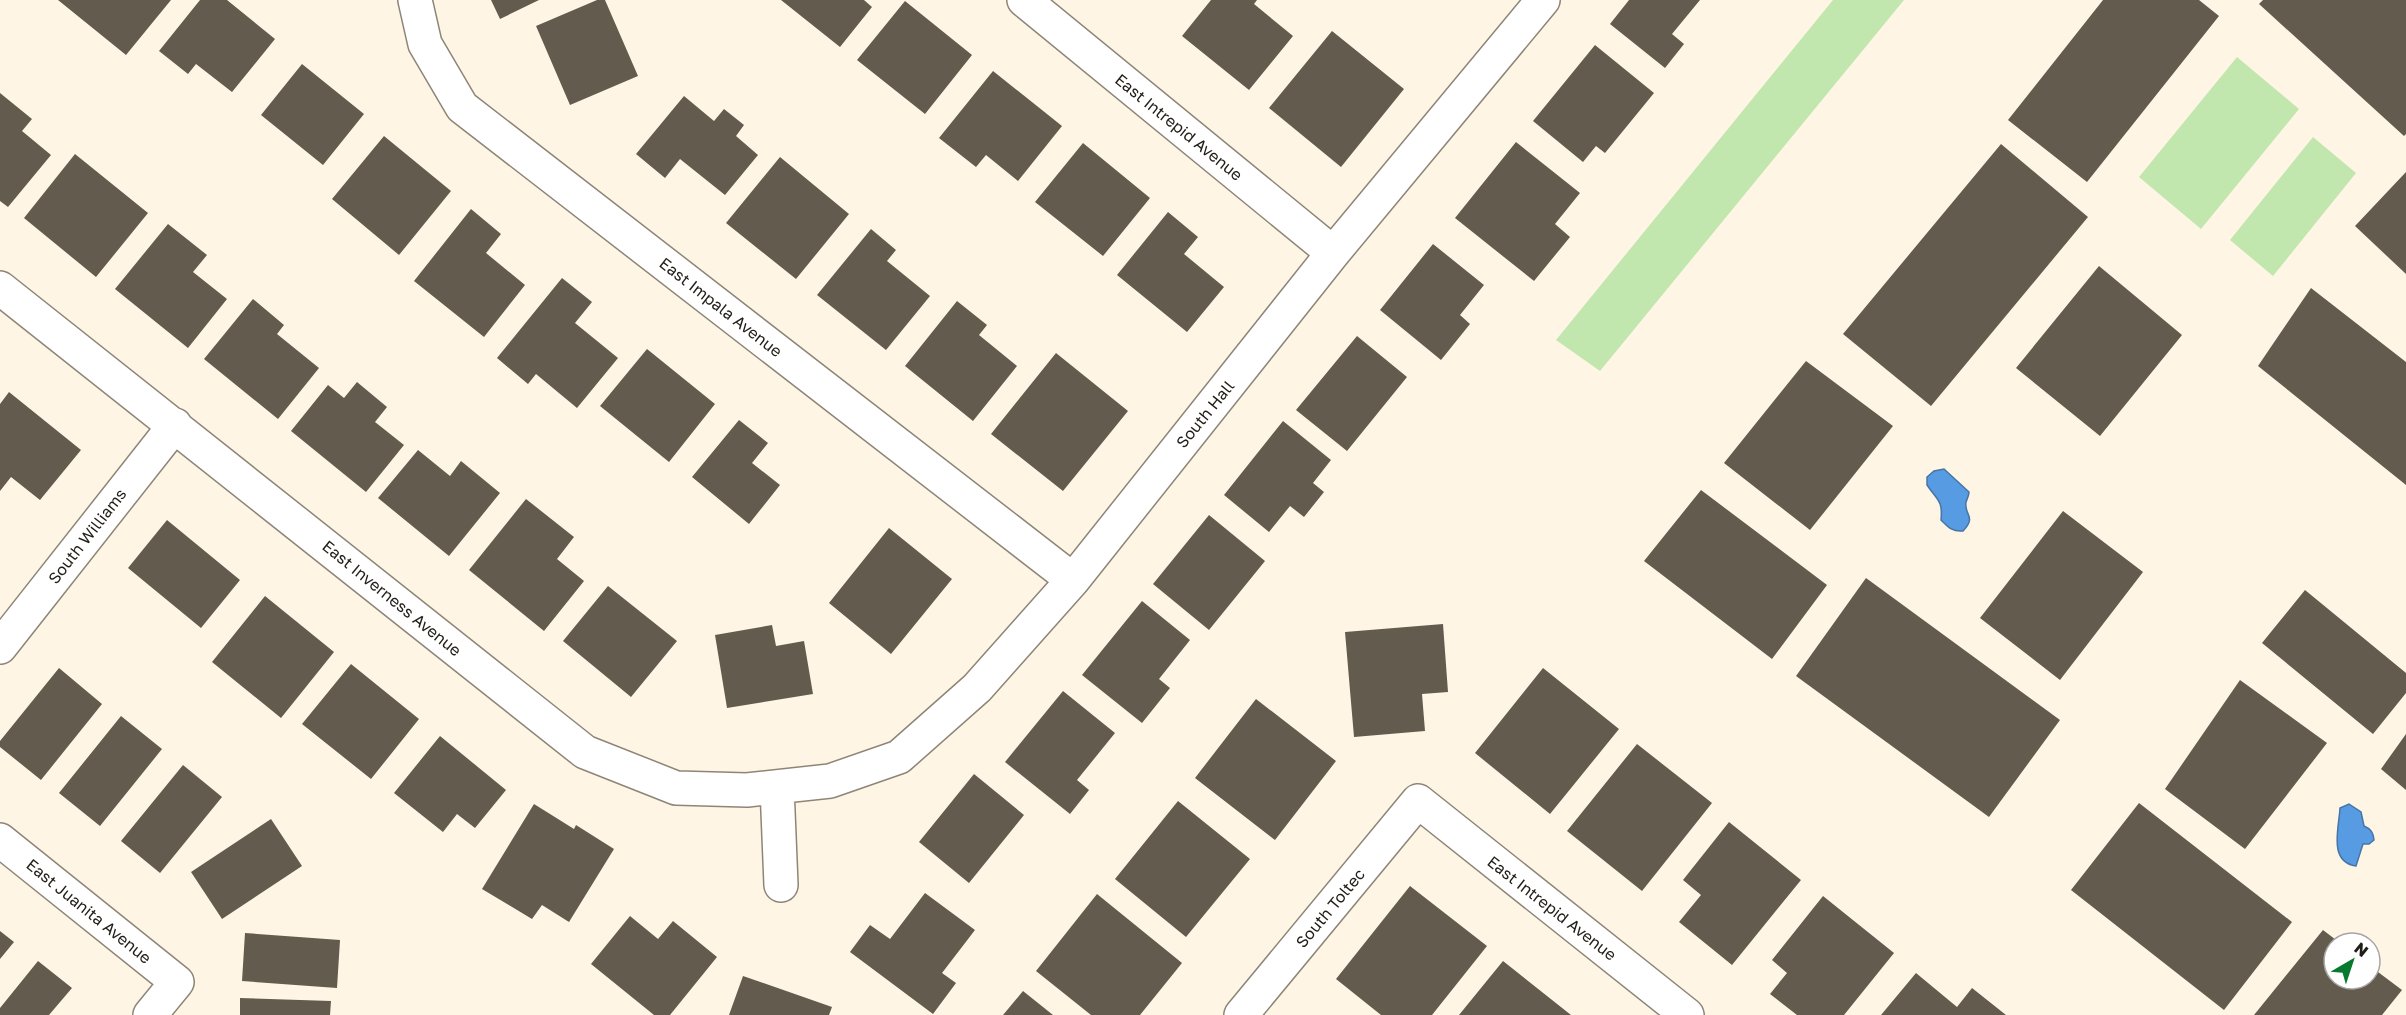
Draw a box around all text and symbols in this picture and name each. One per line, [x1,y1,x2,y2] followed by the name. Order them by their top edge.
[1111,69,1247,185] street label: East Intrepid Avenue
[656,253,786,361] street label: East Impala Avenue
[1172,376,1238,452] street label: South Hall
[44,484,130,588] street label: South Williams
[319,536,465,660] street label: East Inverness Avenue
[1483,851,1621,965] street label: East Intrepid Avenue
[22,854,156,968] street label: East Juanita Avenue
[1291,864,1369,952] street label: South Toltec
[2322,931,2382,991] north arrow
[2350,938,2372,961] text: N

